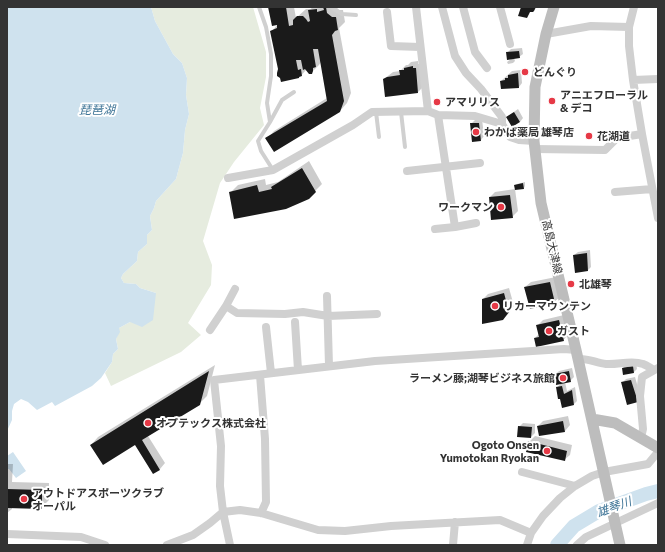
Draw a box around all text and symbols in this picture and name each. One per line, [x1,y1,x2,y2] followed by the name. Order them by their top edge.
[533,65,577,79] place label: どんぐり
[520,67,530,77] marker: どんぐり
[560,88,648,114] place label: アニエフローラル & デコ
[445,95,500,109] place label: アマリリス
[547,96,557,106] marker: アニエフローラル & デコ
[432,97,442,107] marker: アマリリス
[79,103,115,117] water label: 琵琶湖
[484,125,574,139] place label: わかば薬局 雄琴店
[471,127,481,137] marker: わかば薬局 雄琴店
[597,129,630,143] place label: 花湖道
[584,131,594,141] marker: 花湖道
[438,200,493,214] place label: ワークマン
[496,202,506,212] marker: ワークマン
[539,219,565,275] street label: 高島大津線
[579,277,612,291] place label: 北雄琴
[566,279,576,289] marker: 北雄琴
[503,299,591,313] place label: リカーマウンテン
[490,301,500,311] marker: リカーマウンテン
[557,324,590,338] place label: ガスト
[544,326,554,336] marker: ガスト
[409,371,555,385] place label: ラーメン藤;湖琴ビジネス旅館
[558,373,568,383] marker: ラーメン藤;湖琴ビジネス旅館
[156,416,266,430] place label: オプテックス株式会社
[143,418,153,428] marker: オプテックス株式会社
[440,438,539,464] place label: Ogoto Onsen Yumotokan Ryokan
[542,446,552,456] marker: Ogoto Onsen Yumotokan Ryokan
[32,486,164,512] place label: アウトドアスポーツクラブ オーパル
[19,494,29,504] marker: アウトドアスポーツクラブ オーパル
[595,494,633,520] water label: 雄琴川

